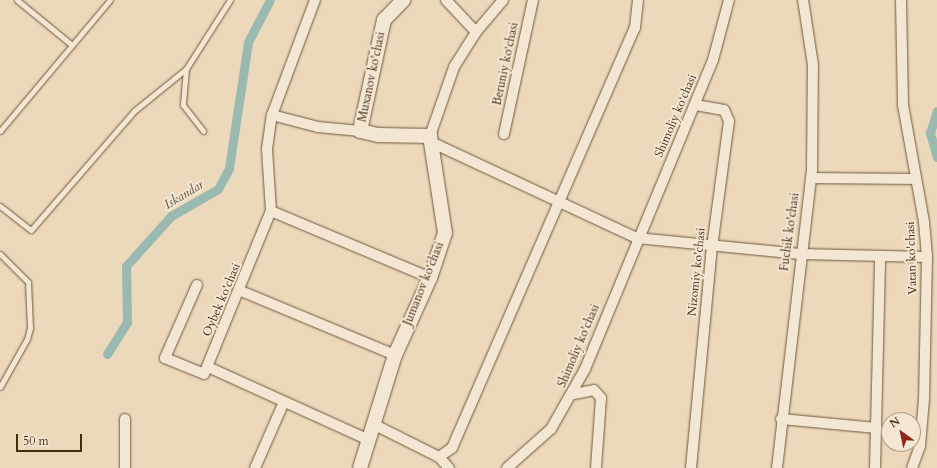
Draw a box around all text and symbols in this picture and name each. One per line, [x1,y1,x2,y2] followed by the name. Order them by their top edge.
[490,21,522,107] street label: Beruniy ko‘chasi
[355,31,389,123] street label: Muxanov ko'chasi
[652,72,700,160] street label: Shimoliy ko‘chasi
[161,177,207,213] water label: Iskandar
[777,192,803,272] street label: Fuchik ko'chasi
[904,221,920,295] street label: Vatan ko'chasi
[685,227,709,317] street label: Nizomiy ko'chasi
[401,240,447,328] street label: Jumanov ko‘chasi
[200,261,244,339] street label: Oybek ko'chasi
[555,302,603,390] street label: Shimoliy ko'chasi
[881,412,921,452] north arrow
[887,413,903,431] text: N
[18,426,84,452] scale bar
[23,433,49,449] text: 50 m

